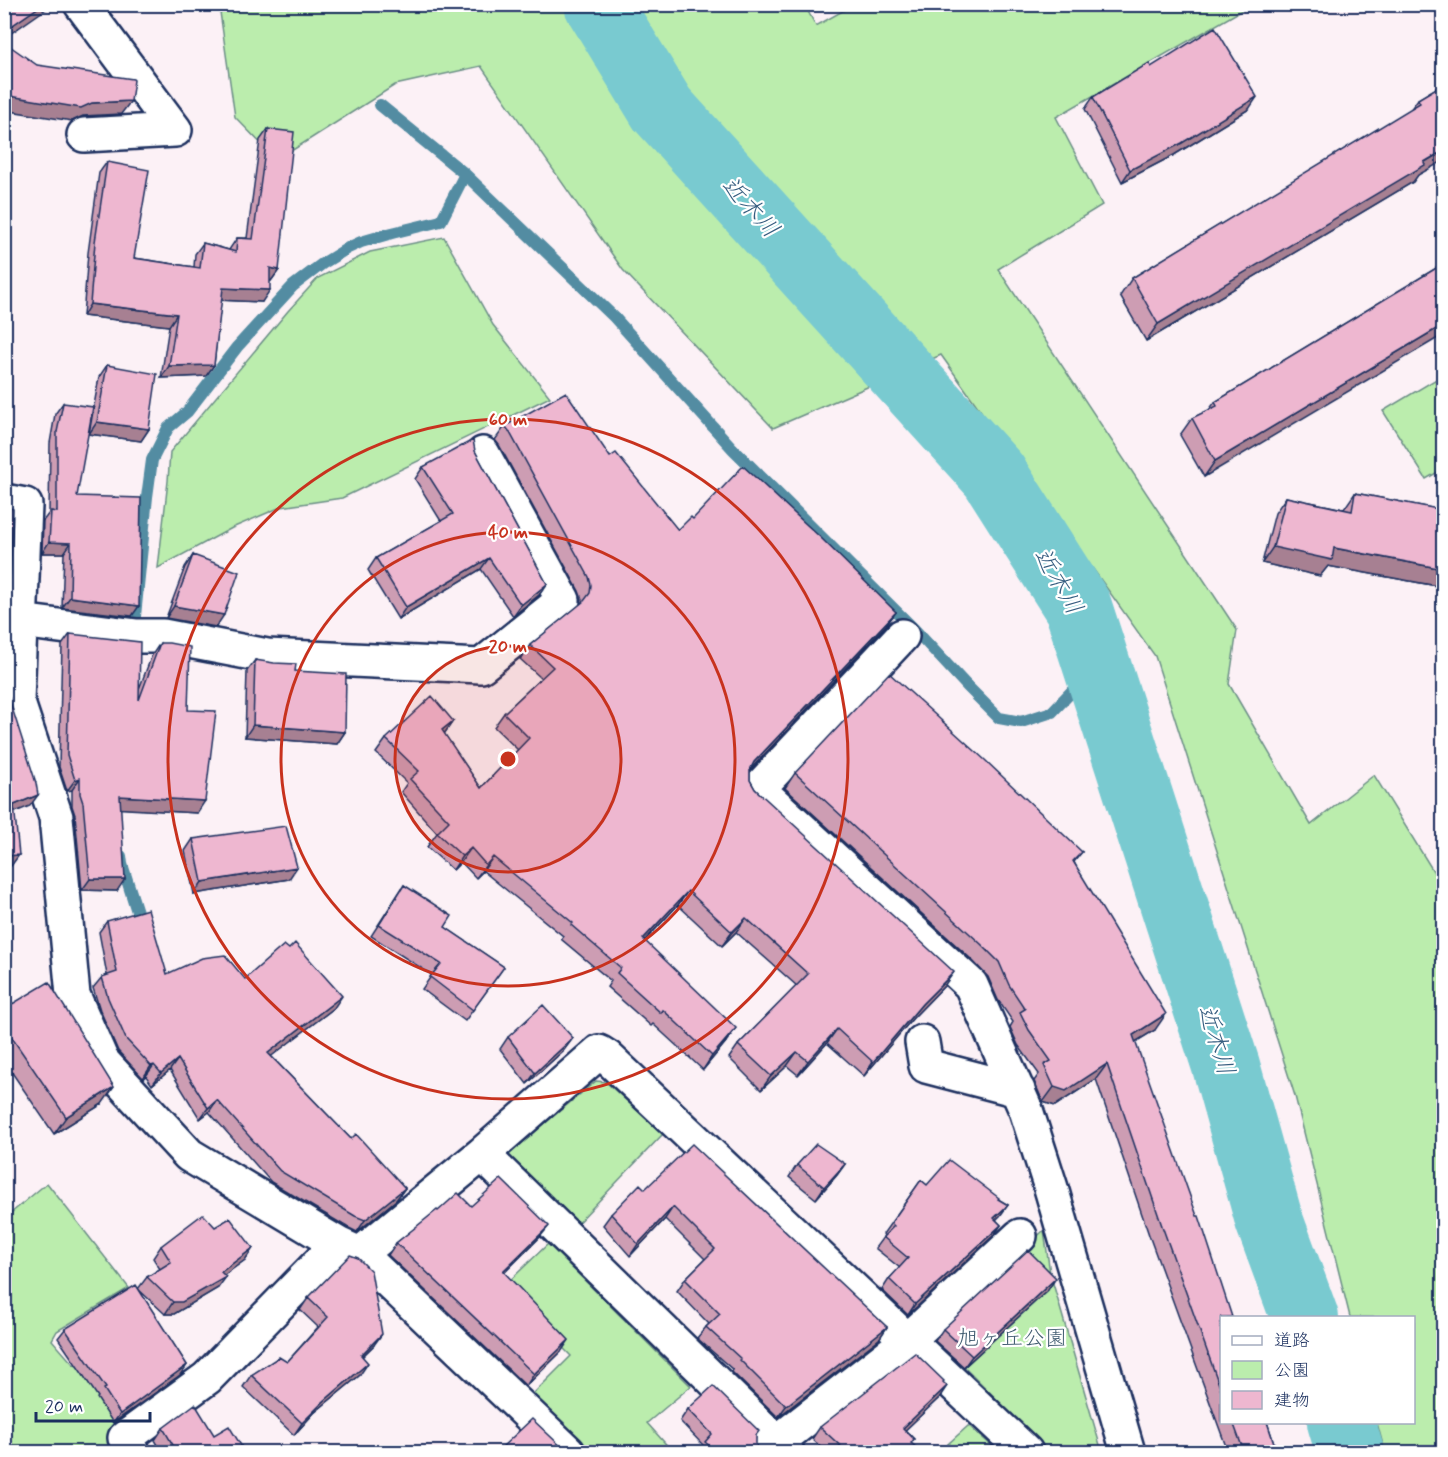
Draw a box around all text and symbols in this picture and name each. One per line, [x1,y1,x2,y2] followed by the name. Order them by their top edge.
[714,171,785,245] water label: 近木川
[489,408,527,432] text: 60 m
[488,521,528,545] text: 40 m
[1026,543,1089,621] water label: 近木川
[489,635,527,659] text: 20 m
[498,749,518,769] centre of rings
[1190,1001,1241,1079] water label: 近木川
[1220,1316,1415,1424] legend
[957,1325,1067,1353] park label: 旭ヶ丘公園
[1274,1329,1310,1353] text: 道路
[1274,1359,1310,1383] text: 公園
[36,1385,150,1423] scale bar
[1274,1389,1310,1413] text: 建物
[45,1395,83,1419] text: 20 m

